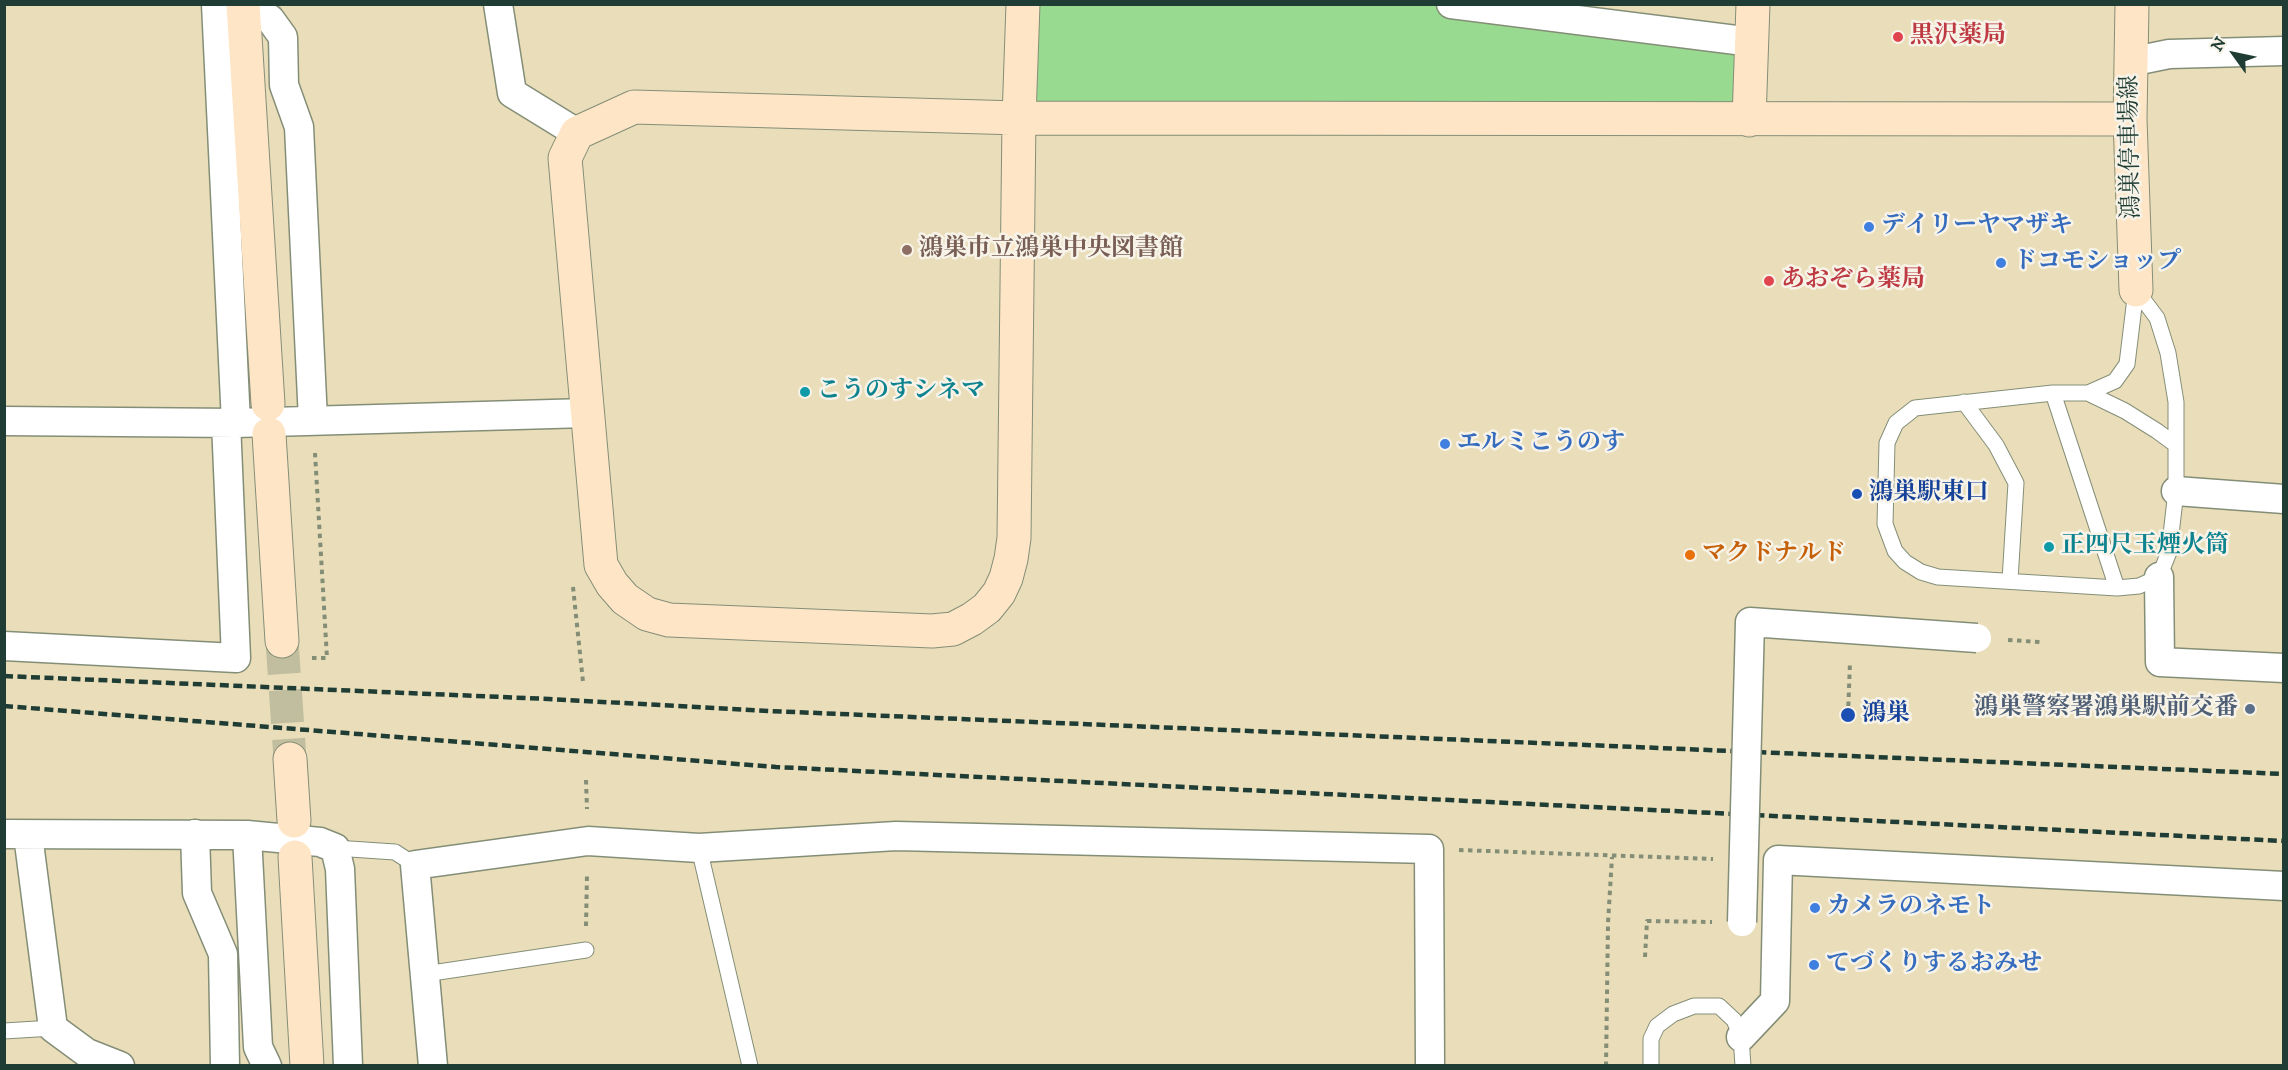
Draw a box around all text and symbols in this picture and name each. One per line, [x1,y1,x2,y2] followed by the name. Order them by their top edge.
[1910,23,2006,51] place label: 黒沢薬局
[2204,24,2264,84] north arrow
[1891,30,1905,44] marker: 黒沢薬局
[2207,33,2231,55] text: N
[2116,75,2148,219] street label: 鴻巣停車場線
[1881,213,2073,241] place label: デイリーヤマザキ
[1862,220,1876,234] marker: デイリーヤマザキ
[919,236,1183,264] place label: 鴻巣市立鴻巣中央図書館
[900,243,914,257] marker: 鴻巣市立鴻巣中央図書館
[2013,249,2181,277] place label: ドコモショップ
[1994,256,2008,270] marker: ドコモショップ
[1781,267,1925,295] place label: あおぞら薬局
[1762,274,1776,288] marker: あおぞら薬局
[817,378,985,406] place label: こうのすシネマ
[798,385,812,399] marker: こうのすシネマ
[1457,430,1625,458] place label: エルミこうのす
[1438,437,1452,451] marker: エルミこうのす
[1869,480,1989,508] place label: 鴻巣駅東口
[1850,487,1864,501] marker: 鴻巣駅東口
[2061,533,2229,561] place label: 正四尺玉煙火筒
[2042,540,2056,554] marker: 正四尺玉煙火筒
[1702,541,1846,569] place label: マクドナルド
[1683,548,1697,562] marker: マクドナルド
[1974,695,2238,723] place label: 鴻巣警察署鴻巣駅前交番
[1862,701,1910,729] place label: 鴻巣
[2243,702,2257,716] marker: 鴻巣警察署鴻巣駅前交番
[1839,706,1857,724] marker: 鴻巣
[1827,894,1995,922] place label: カメラのネモト
[1808,901,1822,915] marker: カメラのネモト
[1826,951,2042,979] place label: てづくりするおみせ
[1807,958,1821,972] marker: てづくりするおみせ

